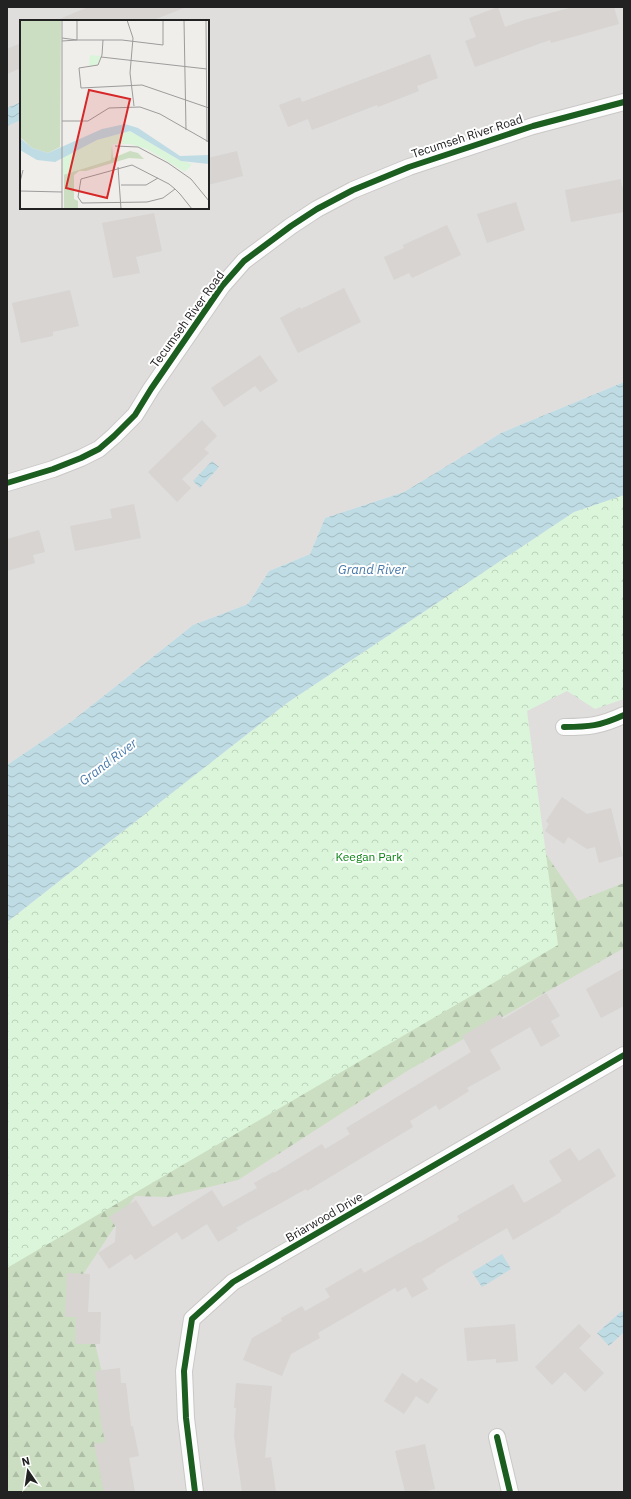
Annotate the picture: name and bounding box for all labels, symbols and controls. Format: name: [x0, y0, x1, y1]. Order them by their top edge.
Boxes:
inset map: [20, 20, 209, 209]
street label: Tecumseh River Road: [410, 111, 524, 161]
street label: Tecumseh River Road: [147, 268, 227, 370]
water label: Grand River: [338, 561, 407, 578]
water label: Grand River: [76, 734, 141, 789]
park label: Keegan Park: [335, 849, 403, 864]
street label: Briarwood Drive: [283, 1189, 365, 1245]
north arrow: [8, 1451, 48, 1491]
text: N: [20, 1454, 31, 1469]

